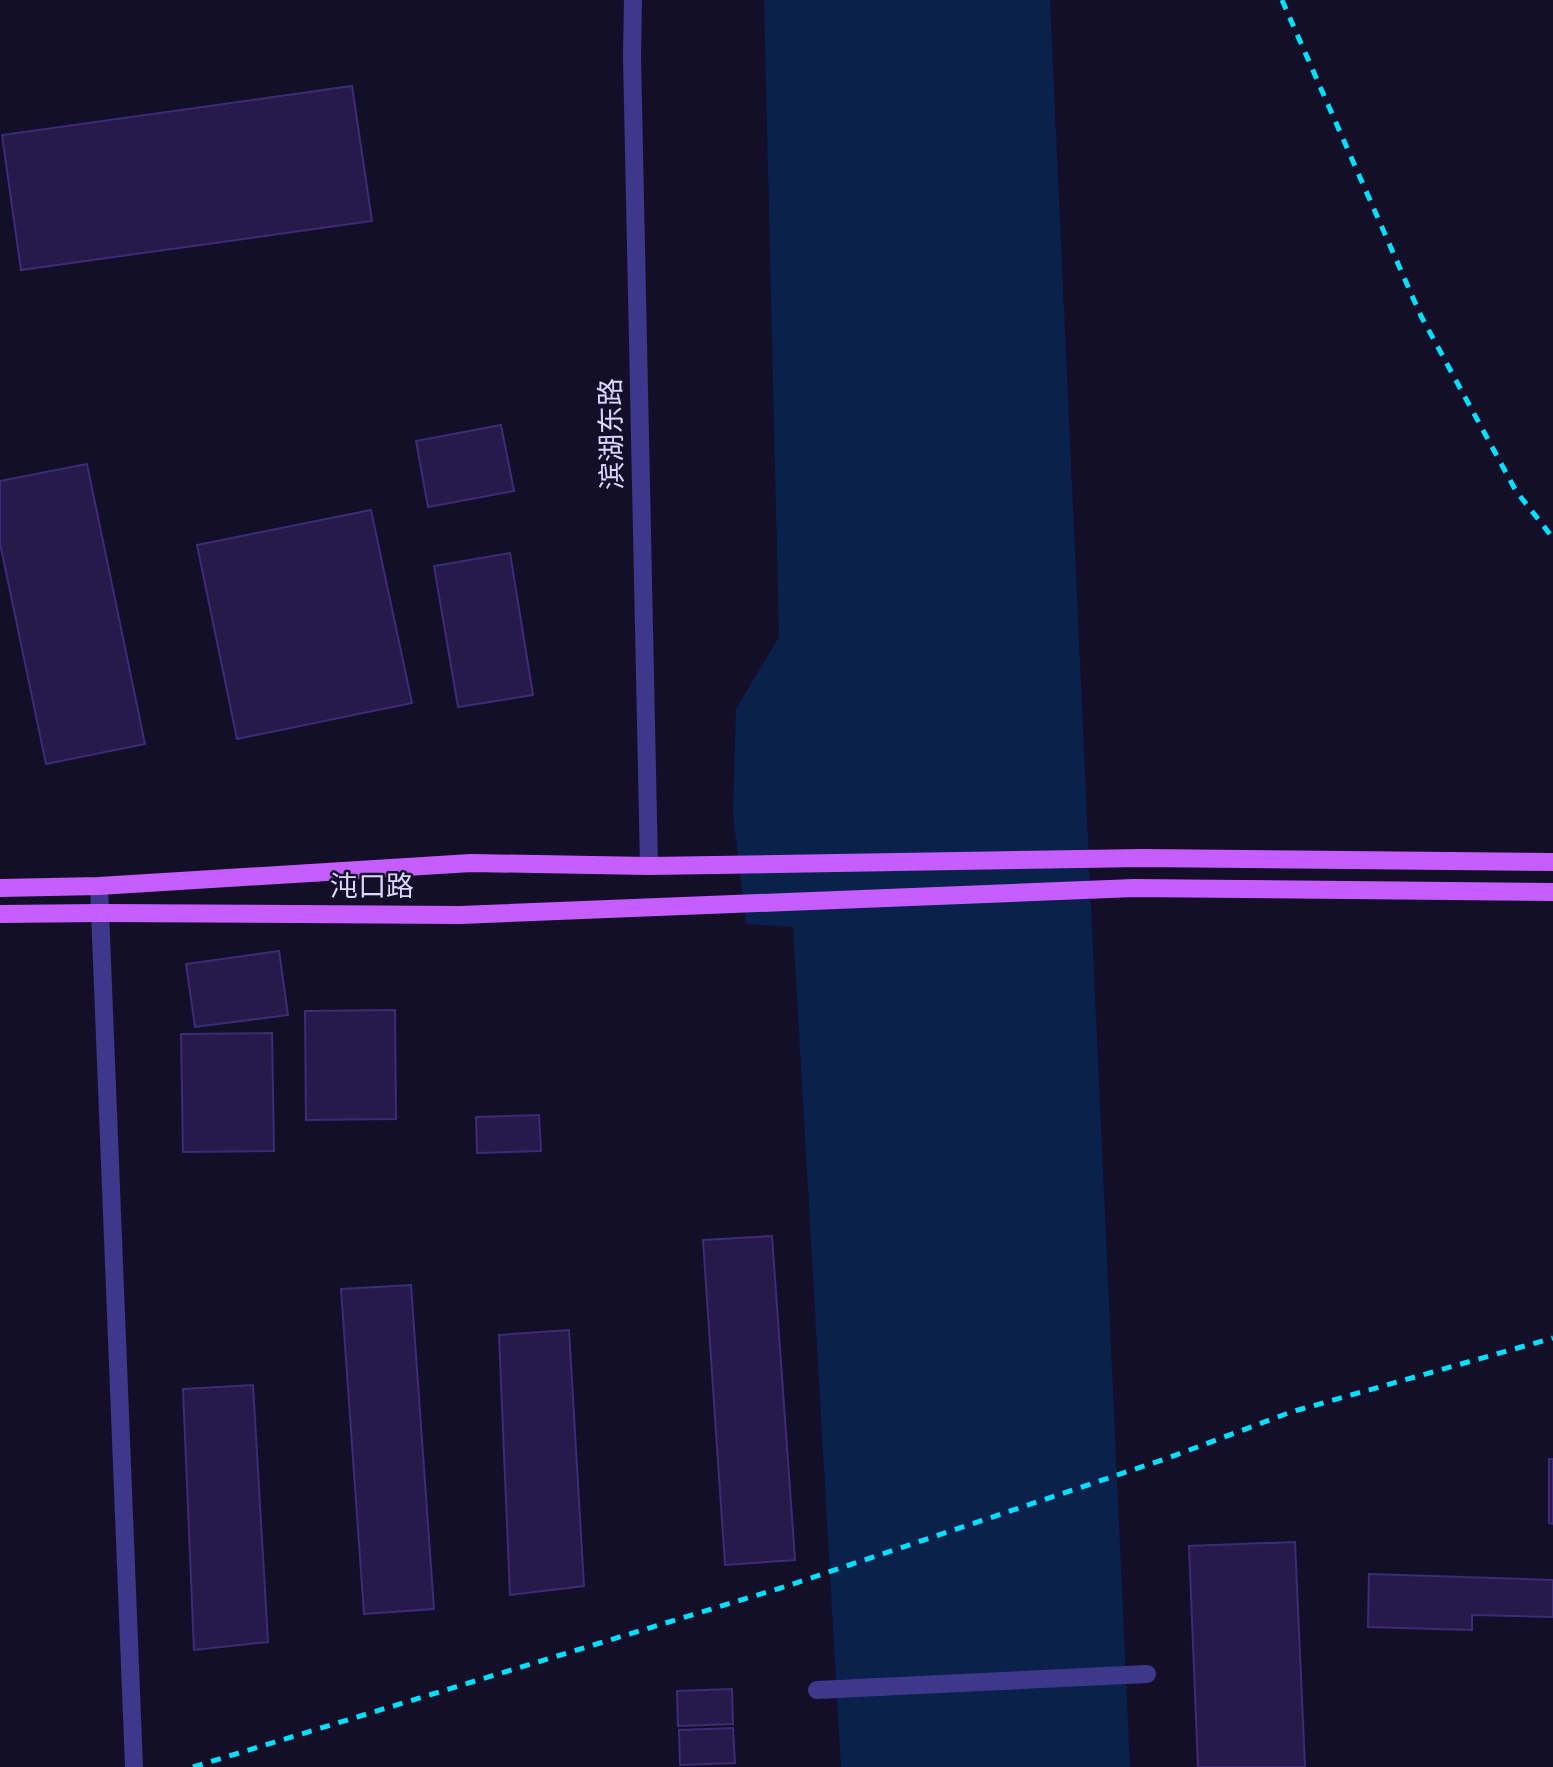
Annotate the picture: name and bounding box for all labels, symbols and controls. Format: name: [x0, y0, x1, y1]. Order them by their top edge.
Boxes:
street label: 滨湖东路: [596, 378, 628, 490]
street label: 沌口路: [330, 872, 414, 902]

